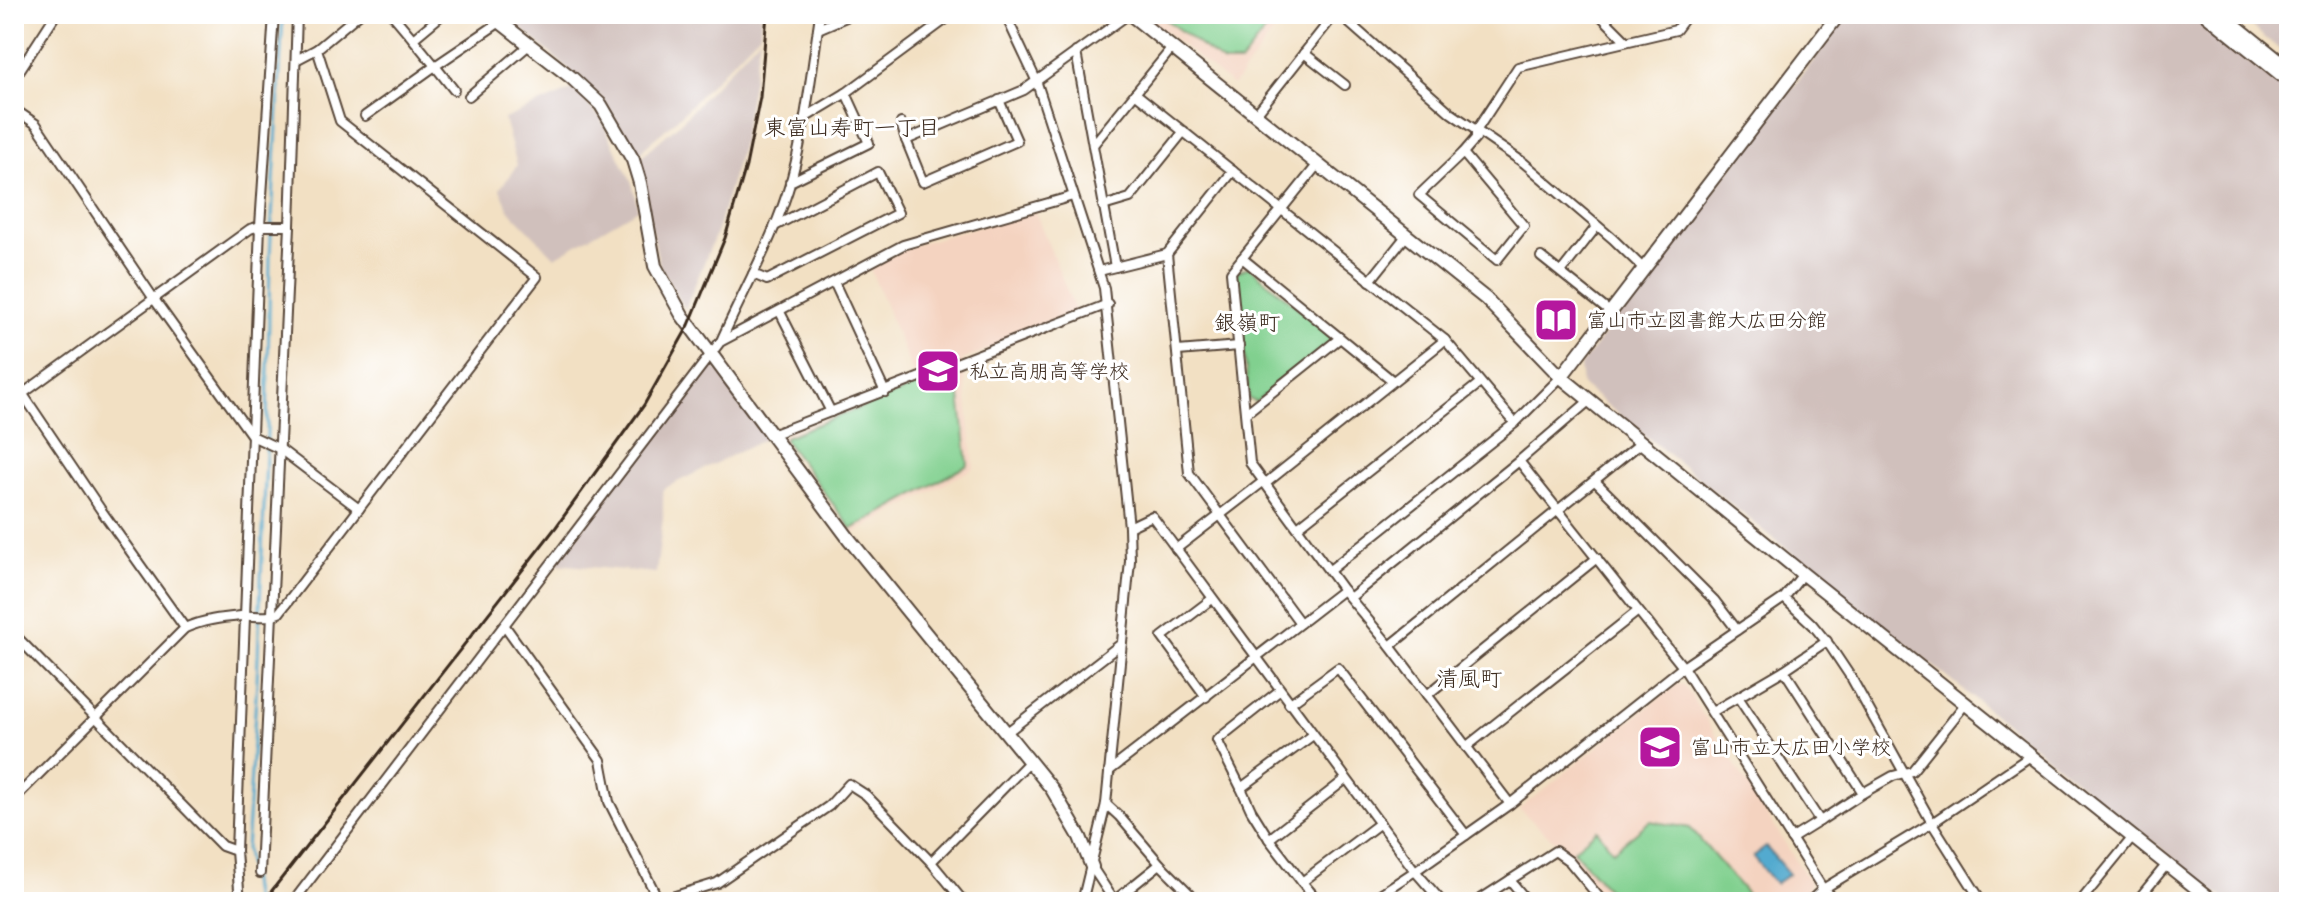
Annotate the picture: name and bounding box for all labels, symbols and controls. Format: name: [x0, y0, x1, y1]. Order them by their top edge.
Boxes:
district label: 東富山寿町一丁目: [764, 112, 940, 147]
library icon: 富山市立図書館大広田分館: [1532, 296, 1580, 344]
place label: 富山市立図書館大広田分館: [1587, 306, 1827, 338]
district label: 銀嶺町: [1214, 307, 1280, 342]
school or university icon: 私立高朋高等学校: [914, 347, 962, 395]
place label: 私立高朋高等学校: [969, 357, 1129, 389]
district label: 清風町: [1436, 663, 1502, 698]
school or university icon: 富山市立大広田小学校: [1636, 723, 1684, 771]
place label: 富山市立大広田小学校: [1691, 733, 1891, 765]

